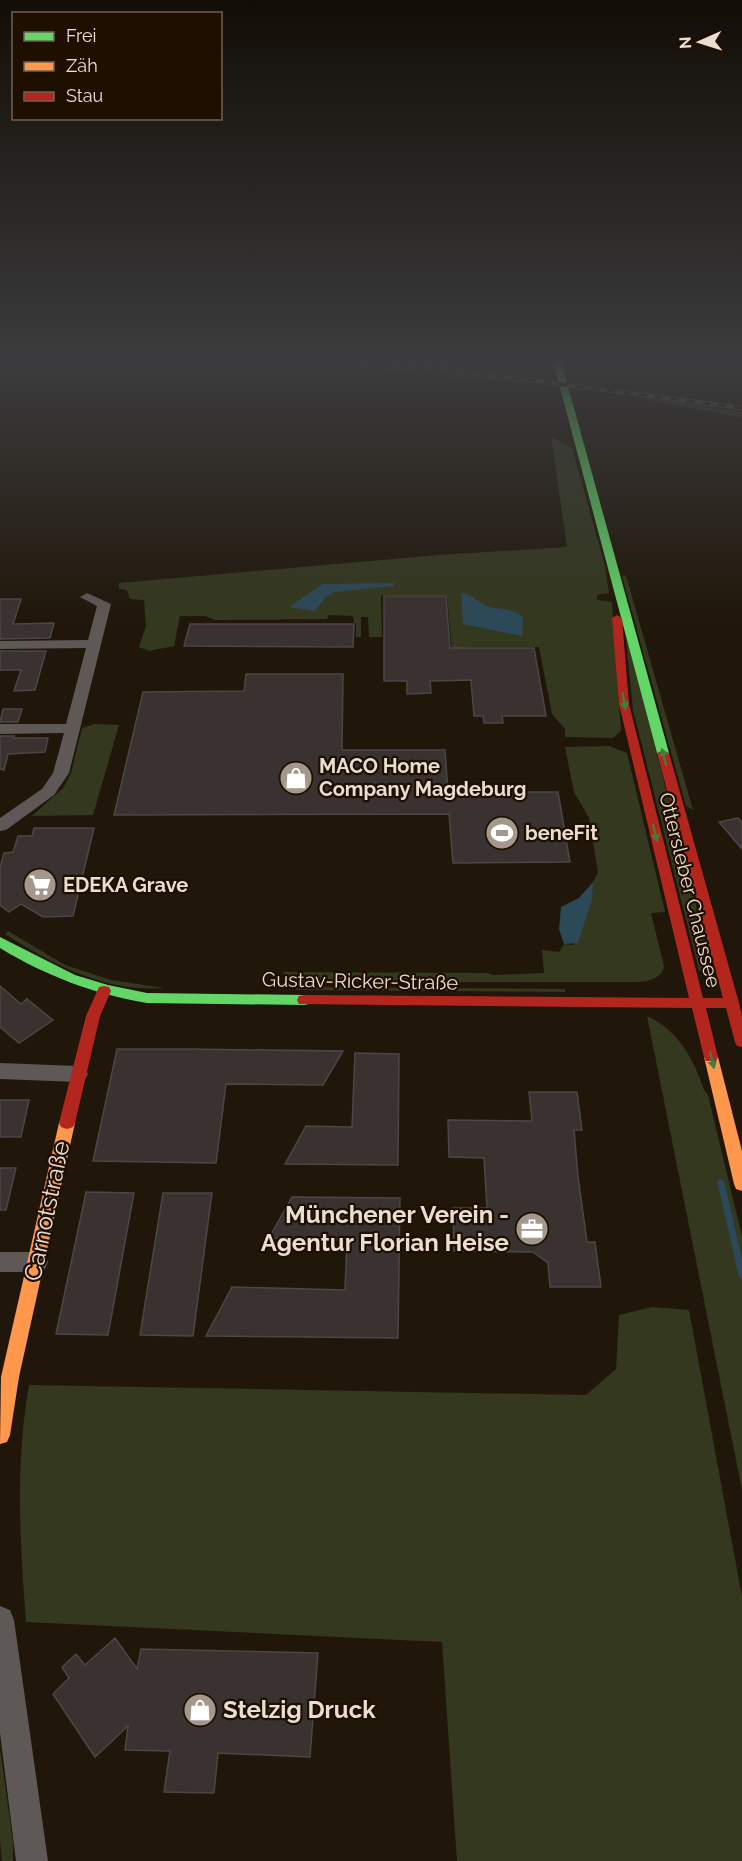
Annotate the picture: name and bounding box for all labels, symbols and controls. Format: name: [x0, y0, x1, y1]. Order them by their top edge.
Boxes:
legend: [12, 12, 222, 120]
north arrow: [670, 12, 730, 72]
text: Frei: [66, 25, 96, 46]
text: N: [676, 36, 695, 49]
text: Zäh: [66, 55, 98, 76]
text: Stau: [66, 85, 103, 106]
one-way arrow: [620, 691, 629, 710]
one-way arrow: [659, 748, 668, 766]
place label: MACO Home Company Magdeburg: [319, 754, 526, 801]
shop icon: MACO Home Company Magdeburg: [278, 760, 314, 796]
street label: Ottersleber Chaussee: [654, 790, 726, 990]
sports icon: beneFit: [484, 815, 520, 851]
place label: beneFit: [525, 821, 598, 845]
one-way arrow: [650, 823, 660, 842]
supermarket icon: EDEKA Grave: [22, 867, 58, 903]
place label: EDEKA Grave: [63, 873, 188, 897]
street label: Gustav-Ricker-Straße: [262, 967, 459, 995]
one-way arrow: [707, 1050, 717, 1069]
street label: Carnotstraße: [18, 1138, 76, 1284]
place label: Münchener Verein - Agentur Florian Heise: [261, 1200, 509, 1257]
office icon: Münchener Verein - Agentur Florian Heise: [514, 1211, 550, 1247]
shop icon: Stelzig Druck: [182, 1692, 218, 1728]
place label: Stelzig Druck: [223, 1695, 376, 1724]

